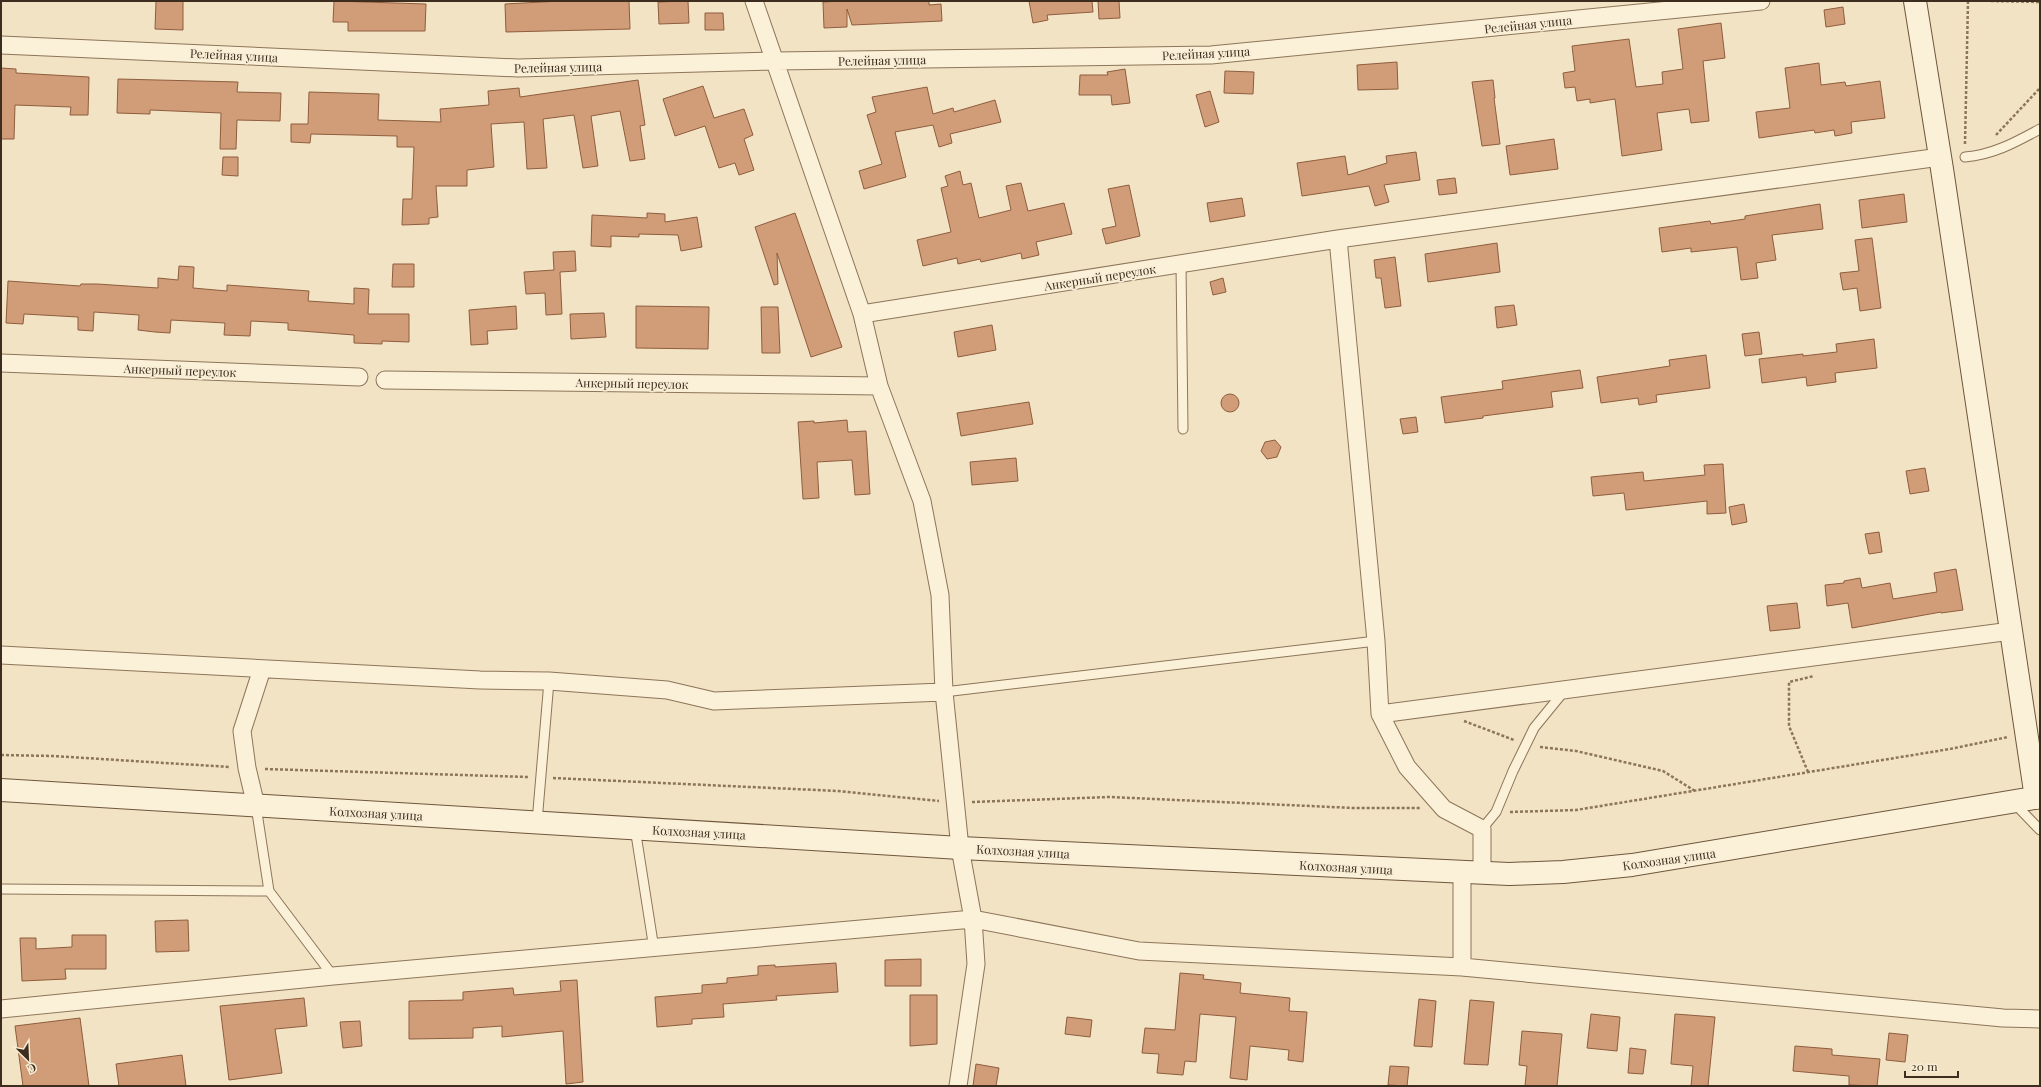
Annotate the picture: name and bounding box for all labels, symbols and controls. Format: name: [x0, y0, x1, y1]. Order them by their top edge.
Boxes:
street label: Релейная улица: [1483, 11, 1573, 37]
street label: Релейная улица: [1162, 43, 1250, 63]
street label: Релейная улица: [190, 45, 278, 65]
street label: Релейная улица: [838, 51, 926, 69]
street label: Релейная улица: [514, 58, 602, 76]
street label: Анкерный переулок: [1042, 260, 1157, 294]
street label: Анкерный переулок: [122, 360, 237, 380]
street label: Анкерный переулок: [574, 374, 689, 392]
street label: Колхозная улица: [329, 803, 423, 823]
street label: Колхозная улица: [652, 822, 746, 842]
street label: Колхозная улица: [976, 841, 1070, 861]
street label: Колхозная улица: [1621, 845, 1717, 873]
street label: Колхозная улица: [1299, 857, 1393, 877]
north arrow: [8, 1039, 48, 1079]
scale bar: [1905, 1053, 1958, 1079]
text: 20 m: [1911, 1058, 1938, 1074]
text: С: [25, 1060, 39, 1077]

